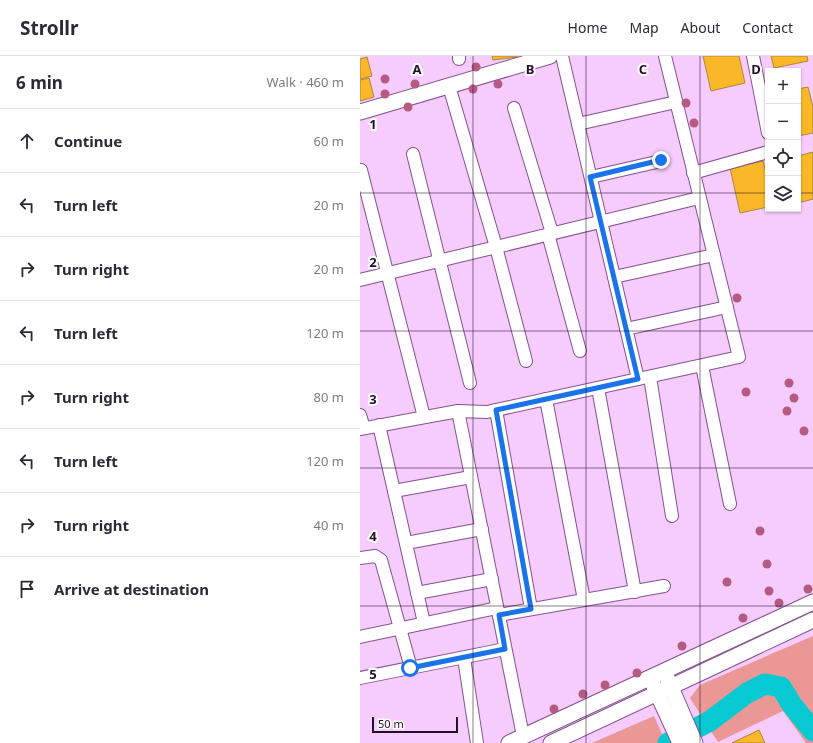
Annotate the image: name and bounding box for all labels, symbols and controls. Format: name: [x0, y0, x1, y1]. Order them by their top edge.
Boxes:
text: Strollr: [20, 15, 79, 41]
text: Home: [568, 18, 607, 37]
text: Map: [629, 18, 659, 37]
text: About: [681, 18, 720, 37]
text: Contact: [742, 18, 793, 37]
text: A: [413, 60, 422, 78]
text: B: [526, 60, 534, 78]
text: C: [639, 60, 647, 78]
text: D: [751, 60, 761, 78]
map controls: [765, 68, 801, 212]
button: +: [765, 68, 801, 104]
text: 6 min: [16, 71, 63, 94]
text: Walk · 460 m: [266, 73, 344, 91]
button: −: [765, 104, 801, 140]
text: 1: [369, 115, 377, 133]
icon: ahead: [16, 130, 38, 152]
text: Continue: [54, 131, 122, 151]
text: 60 m: [314, 132, 344, 150]
button: locate: [765, 140, 801, 176]
route end: [652, 151, 670, 169]
button: layers: [765, 176, 801, 212]
icon: left: [16, 194, 38, 216]
text: Turn left: [54, 195, 118, 215]
text: 20 m: [314, 196, 344, 214]
text: 2: [369, 253, 377, 271]
icon: right: [16, 258, 38, 280]
text: Turn right: [54, 259, 129, 279]
text: 20 m: [314, 260, 344, 278]
icon: left: [16, 322, 38, 344]
text: Turn left: [54, 323, 118, 343]
text: 120 m: [306, 324, 344, 342]
icon: right: [16, 386, 38, 408]
text: Turn right: [54, 387, 129, 407]
text: 80 m: [314, 388, 344, 406]
text: 3: [369, 390, 377, 408]
icon: left: [16, 450, 38, 472]
text: Turn left: [54, 451, 118, 471]
text: 120 m: [306, 452, 344, 470]
icon: right: [16, 514, 38, 536]
text: Turn right: [54, 515, 129, 535]
text: 40 m: [314, 516, 344, 534]
text: 4: [369, 527, 377, 545]
icon: arrive: [16, 578, 38, 600]
text: Arrive at destination: [54, 579, 209, 599]
route start: [401, 659, 419, 677]
text: 5: [369, 665, 377, 683]
scale bar: [372, 715, 458, 734]
text: 50 m: [378, 716, 404, 731]

